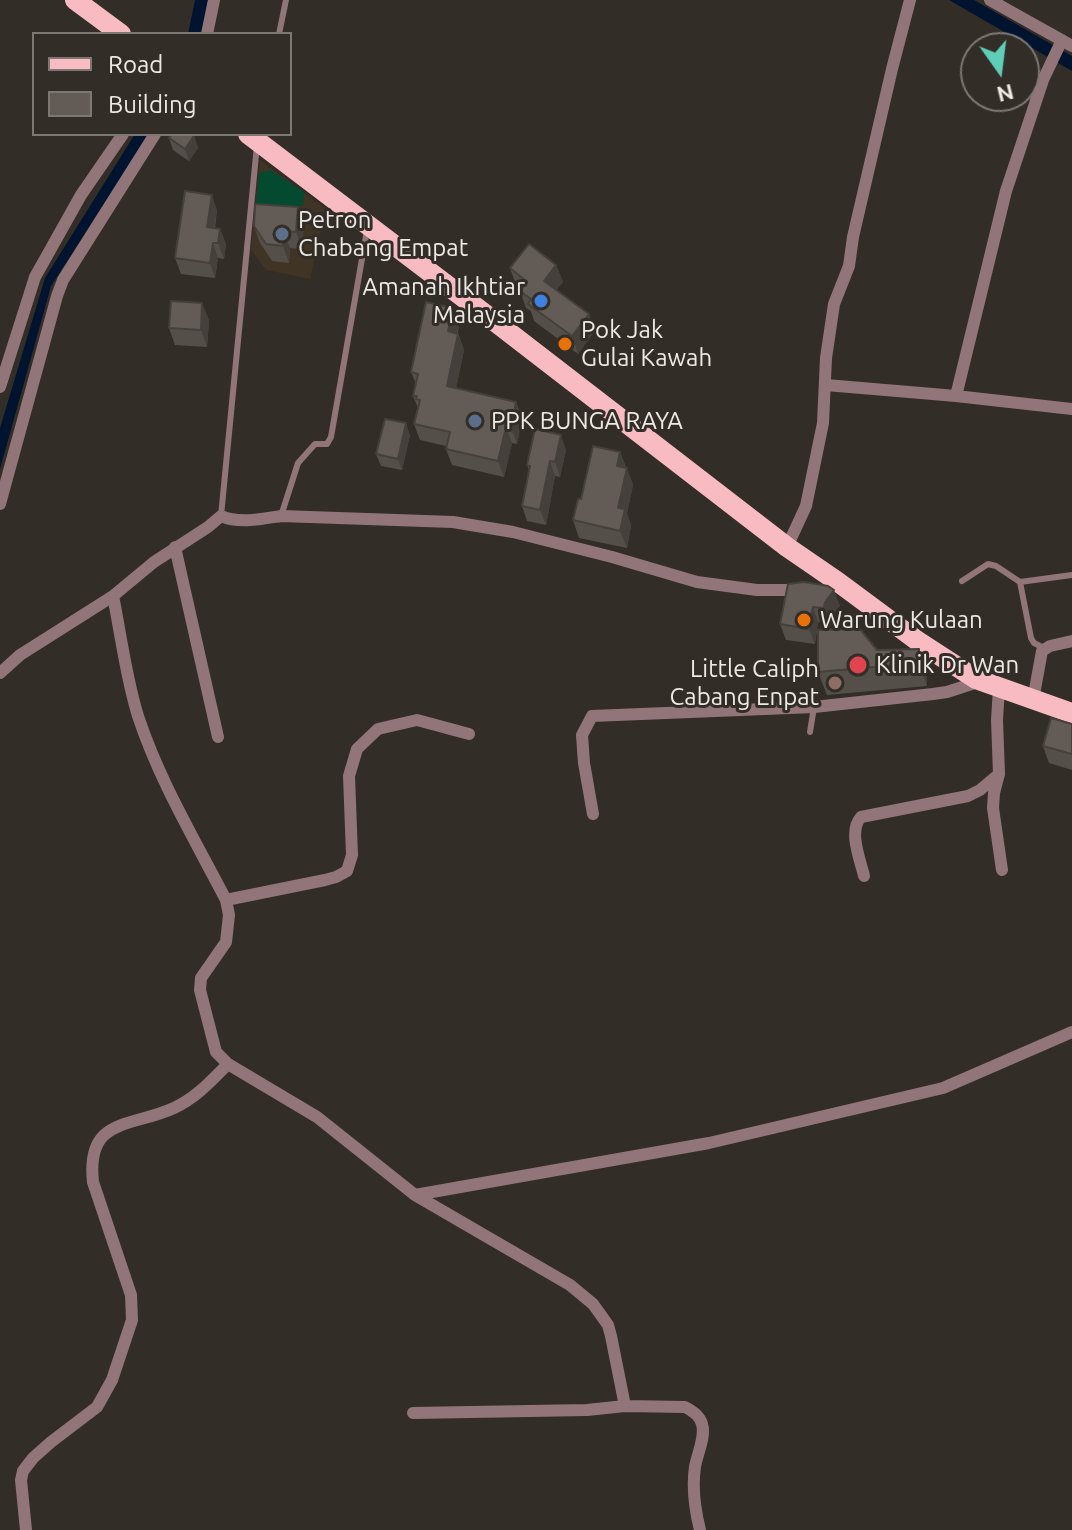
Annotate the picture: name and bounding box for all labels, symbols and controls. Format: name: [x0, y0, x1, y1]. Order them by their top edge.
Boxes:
legend: [32, 32, 292, 136]
north arrow: [960, 32, 1040, 112]
text: Road: [108, 51, 163, 78]
text: N: [994, 80, 1016, 108]
text: Building: [108, 91, 196, 118]
place label: Petron Chabang Empat: [298, 206, 468, 262]
marker: Petron Chabang Empat: [273, 225, 291, 243]
place label: Amanah Ikhtiar Malaysia: [362, 273, 525, 329]
marker: Amanah Ikhtiar Malaysia: [532, 292, 550, 310]
place label: Pok Jak Gulai Kawah: [581, 316, 712, 372]
marker: Pok Jak Gulai Kawah: [556, 335, 574, 353]
place label: PPK BUNGA RAYA: [491, 407, 683, 435]
marker: PPK BUNGA RAYA: [466, 412, 484, 430]
place label: Warung Kulaan: [820, 606, 983, 634]
marker: Warung Kulaan: [795, 611, 813, 629]
place label: Klinik Dr Wan: [876, 651, 1019, 679]
marker: Klinik Dr Wan: [847, 654, 869, 676]
place label: Little Caliph Cabang Enpat: [670, 655, 819, 711]
marker: Little Caliph Cabang Enpat: [826, 674, 844, 692]

